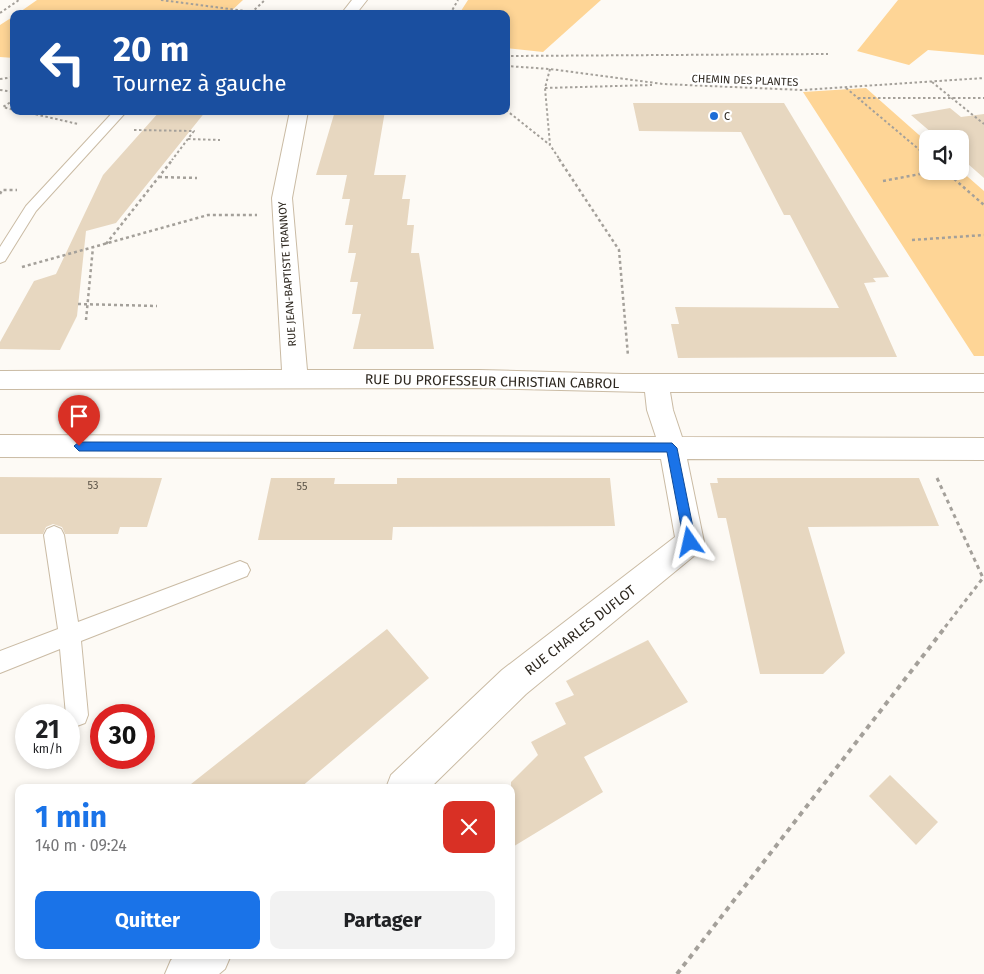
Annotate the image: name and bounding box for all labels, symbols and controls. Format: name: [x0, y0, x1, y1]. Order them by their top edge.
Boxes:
text: 20 m: [113, 28, 189, 70]
icon: left: [30, 30, 95, 95]
text: Tournez à gauche: [113, 70, 286, 97]
street label: CHEMIN DES PLANTES: [691, 72, 799, 89]
marker: C: [708, 110, 720, 122]
place label: C: [724, 110, 730, 123]
map controls: [919, 130, 969, 180]
button: sound: [919, 130, 969, 180]
street label: RUE JEAN-BAPTISTE TRANNOY: [276, 201, 299, 347]
street label: RUE DU PROFESSEUR CHRISTIAN CABROL: [365, 371, 619, 392]
pin: [58, 395, 100, 446]
icon: arrive: [65, 402, 93, 430]
house number: 53: [88, 479, 98, 492]
house number: 55: [297, 480, 308, 493]
position arrow: [663, 515, 715, 567]
street label: RUE CHARLES DUFLOT: [521, 581, 640, 679]
speed limit sign: 30: [90, 704, 155, 769]
text: 21: [36, 715, 59, 745]
text: km/h: [33, 742, 62, 756]
text: 1 min: [35, 799, 107, 835]
button: close: [443, 801, 495, 853]
text: 140 m · 09:24: [35, 836, 127, 855]
button: Quitter: [35, 891, 260, 949]
button: Partager: [270, 891, 495, 949]

